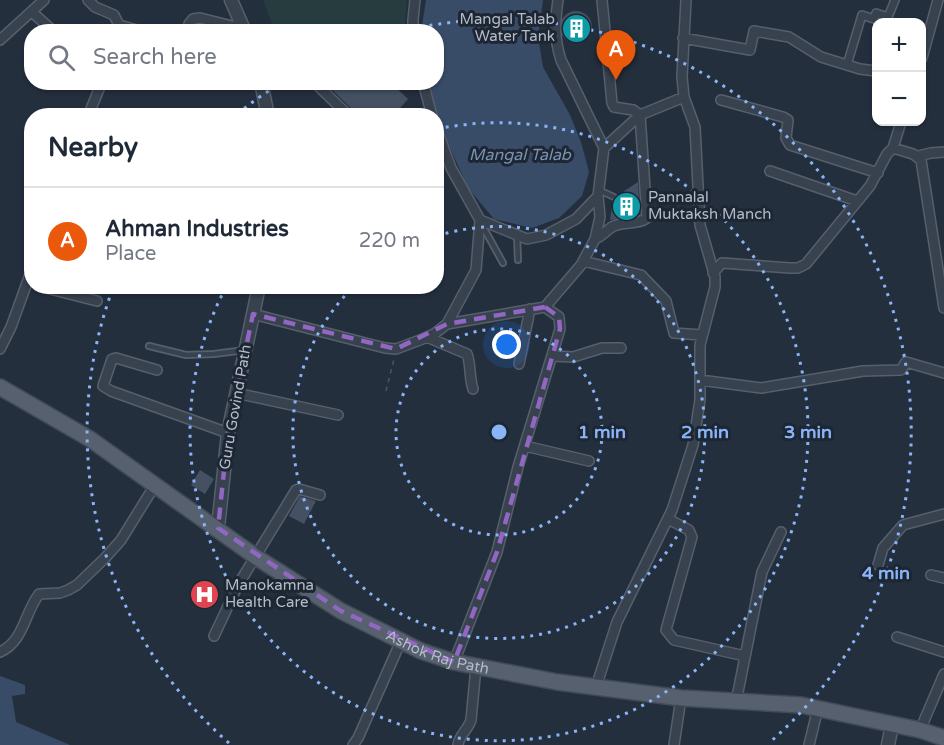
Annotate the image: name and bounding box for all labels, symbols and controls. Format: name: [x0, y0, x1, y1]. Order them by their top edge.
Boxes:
place label: Mangal Talab Water Tank: [459, 10, 555, 45]
building icon: Mangal Talab Water Tank: [560, 12, 592, 44]
map controls: [872, 18, 926, 126]
button: +: [872, 18, 926, 72]
search box: [24, 24, 444, 90]
pin: A: [596, 31, 636, 80]
icon: search: [45, 41, 78, 74]
text: Search here: [93, 44, 217, 70]
button: −: [872, 72, 926, 126]
text: Nearby: [48, 132, 138, 163]
water label: Mangal Talab: [469, 145, 572, 165]
place label: Pannalal Muktaksh Manch: [648, 188, 771, 223]
building icon: Pannalal Muktaksh Manch: [611, 190, 643, 222]
text: Ahman Industries: [105, 216, 289, 242]
text: A: [60, 229, 75, 253]
text: 220 m: [359, 229, 420, 253]
text: Place: [105, 242, 156, 266]
your location: [492, 330, 521, 359]
street label: Guru Govind Path: [215, 343, 255, 471]
text: 1 min: [578, 421, 626, 443]
text: 2 min: [681, 421, 729, 443]
text: 3 min: [784, 421, 832, 443]
centre of rings: [489, 422, 509, 442]
text: 4 min: [862, 562, 910, 584]
place label: Manokamna Health Care: [225, 576, 314, 611]
hospital icon: Manokamna Health Care: [188, 578, 220, 610]
street label: Ashok Raj Path: [383, 626, 491, 678]

